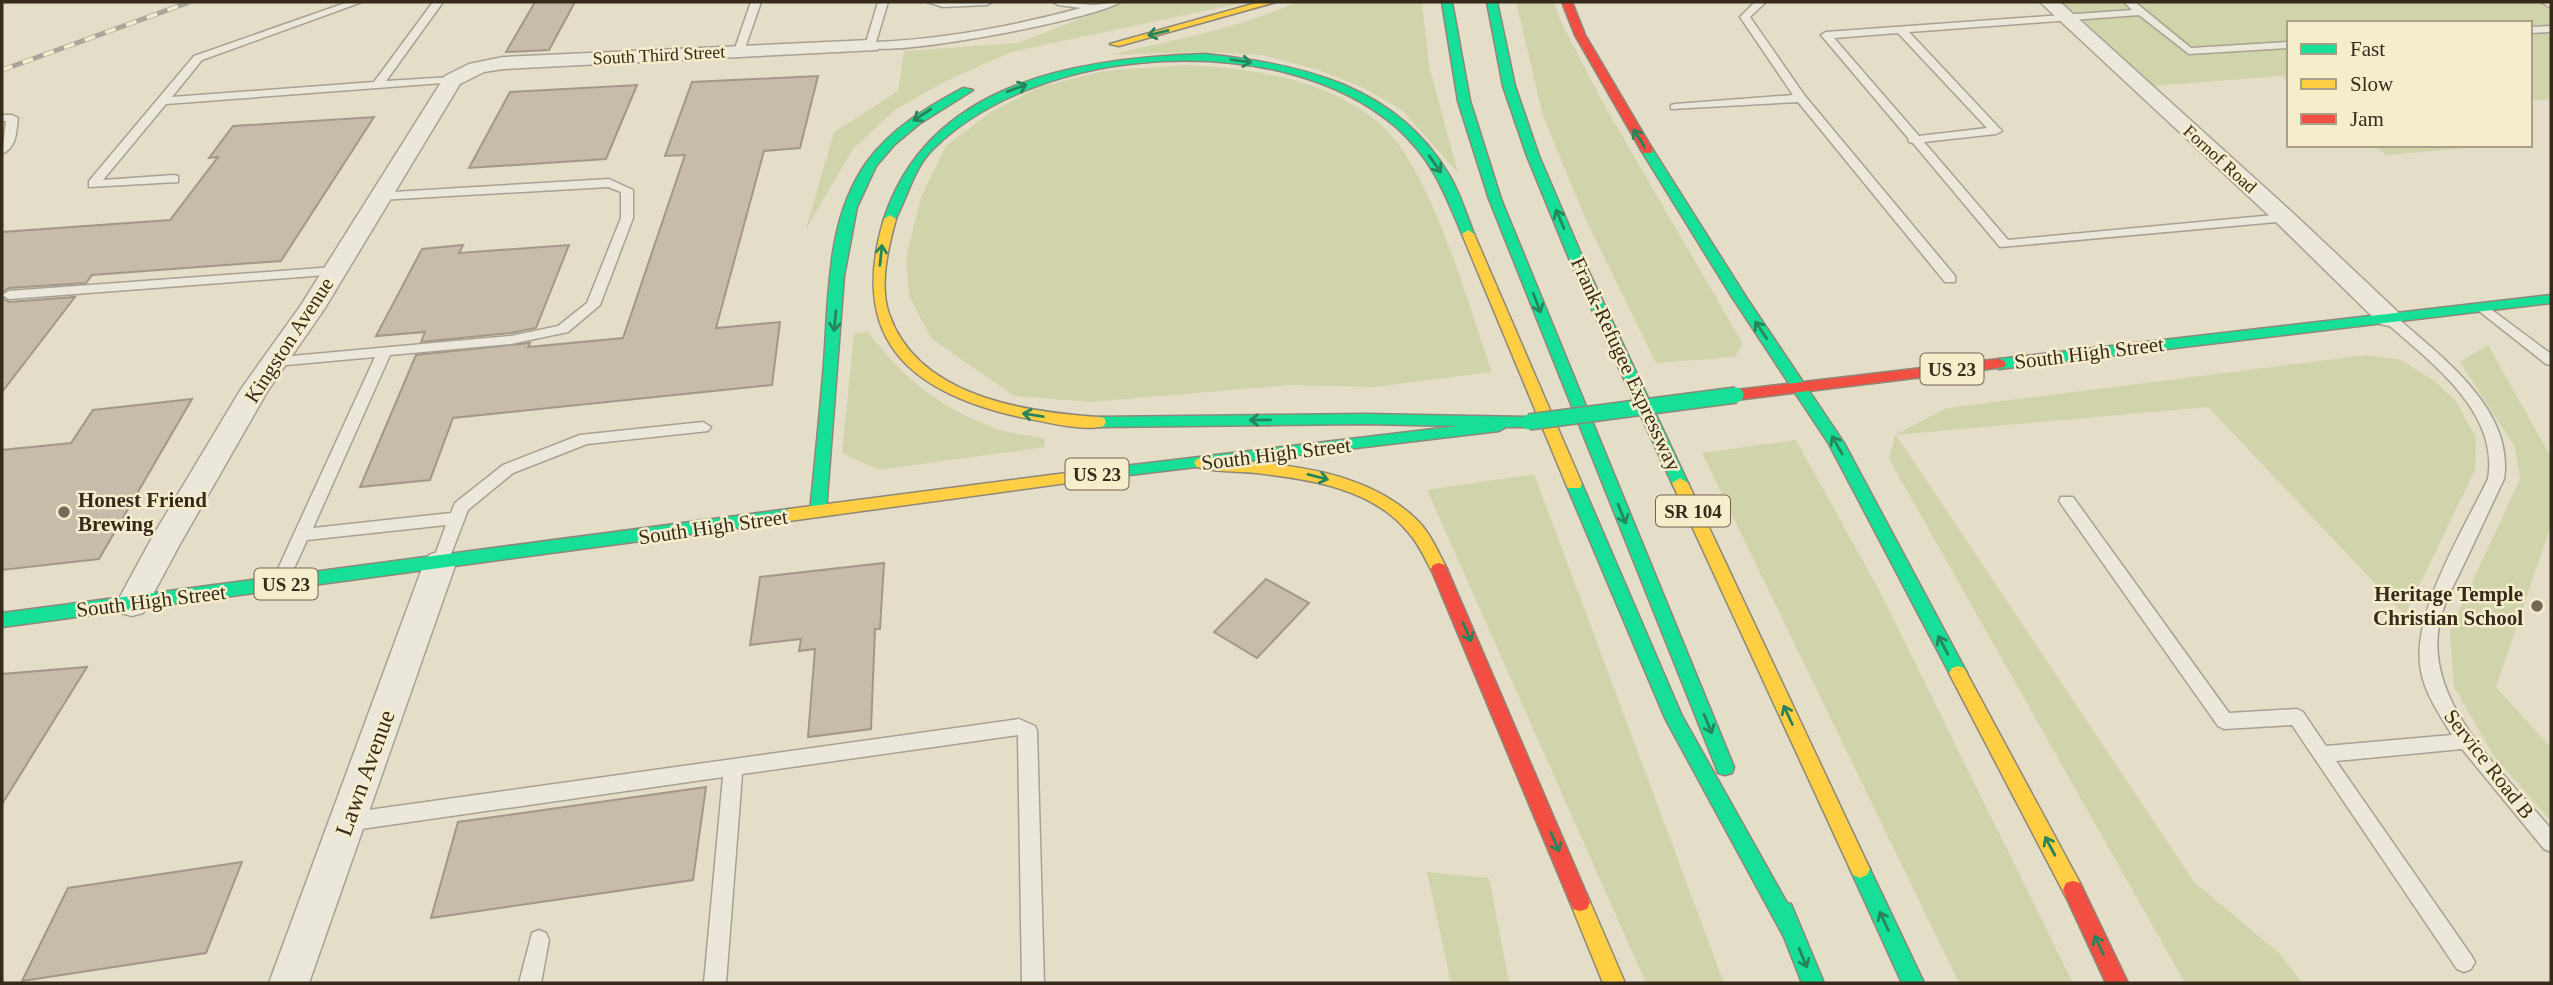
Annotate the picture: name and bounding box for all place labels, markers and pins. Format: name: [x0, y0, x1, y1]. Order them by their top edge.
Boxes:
place label: Honest Friend Brewing: [78, 488, 207, 536]
marker: Honest Friend Brewing: [56, 504, 72, 520]
place label: Heritage Temple Christian School: [2373, 582, 2523, 630]
marker: Heritage Temple Christian School: [2529, 598, 2545, 614]

